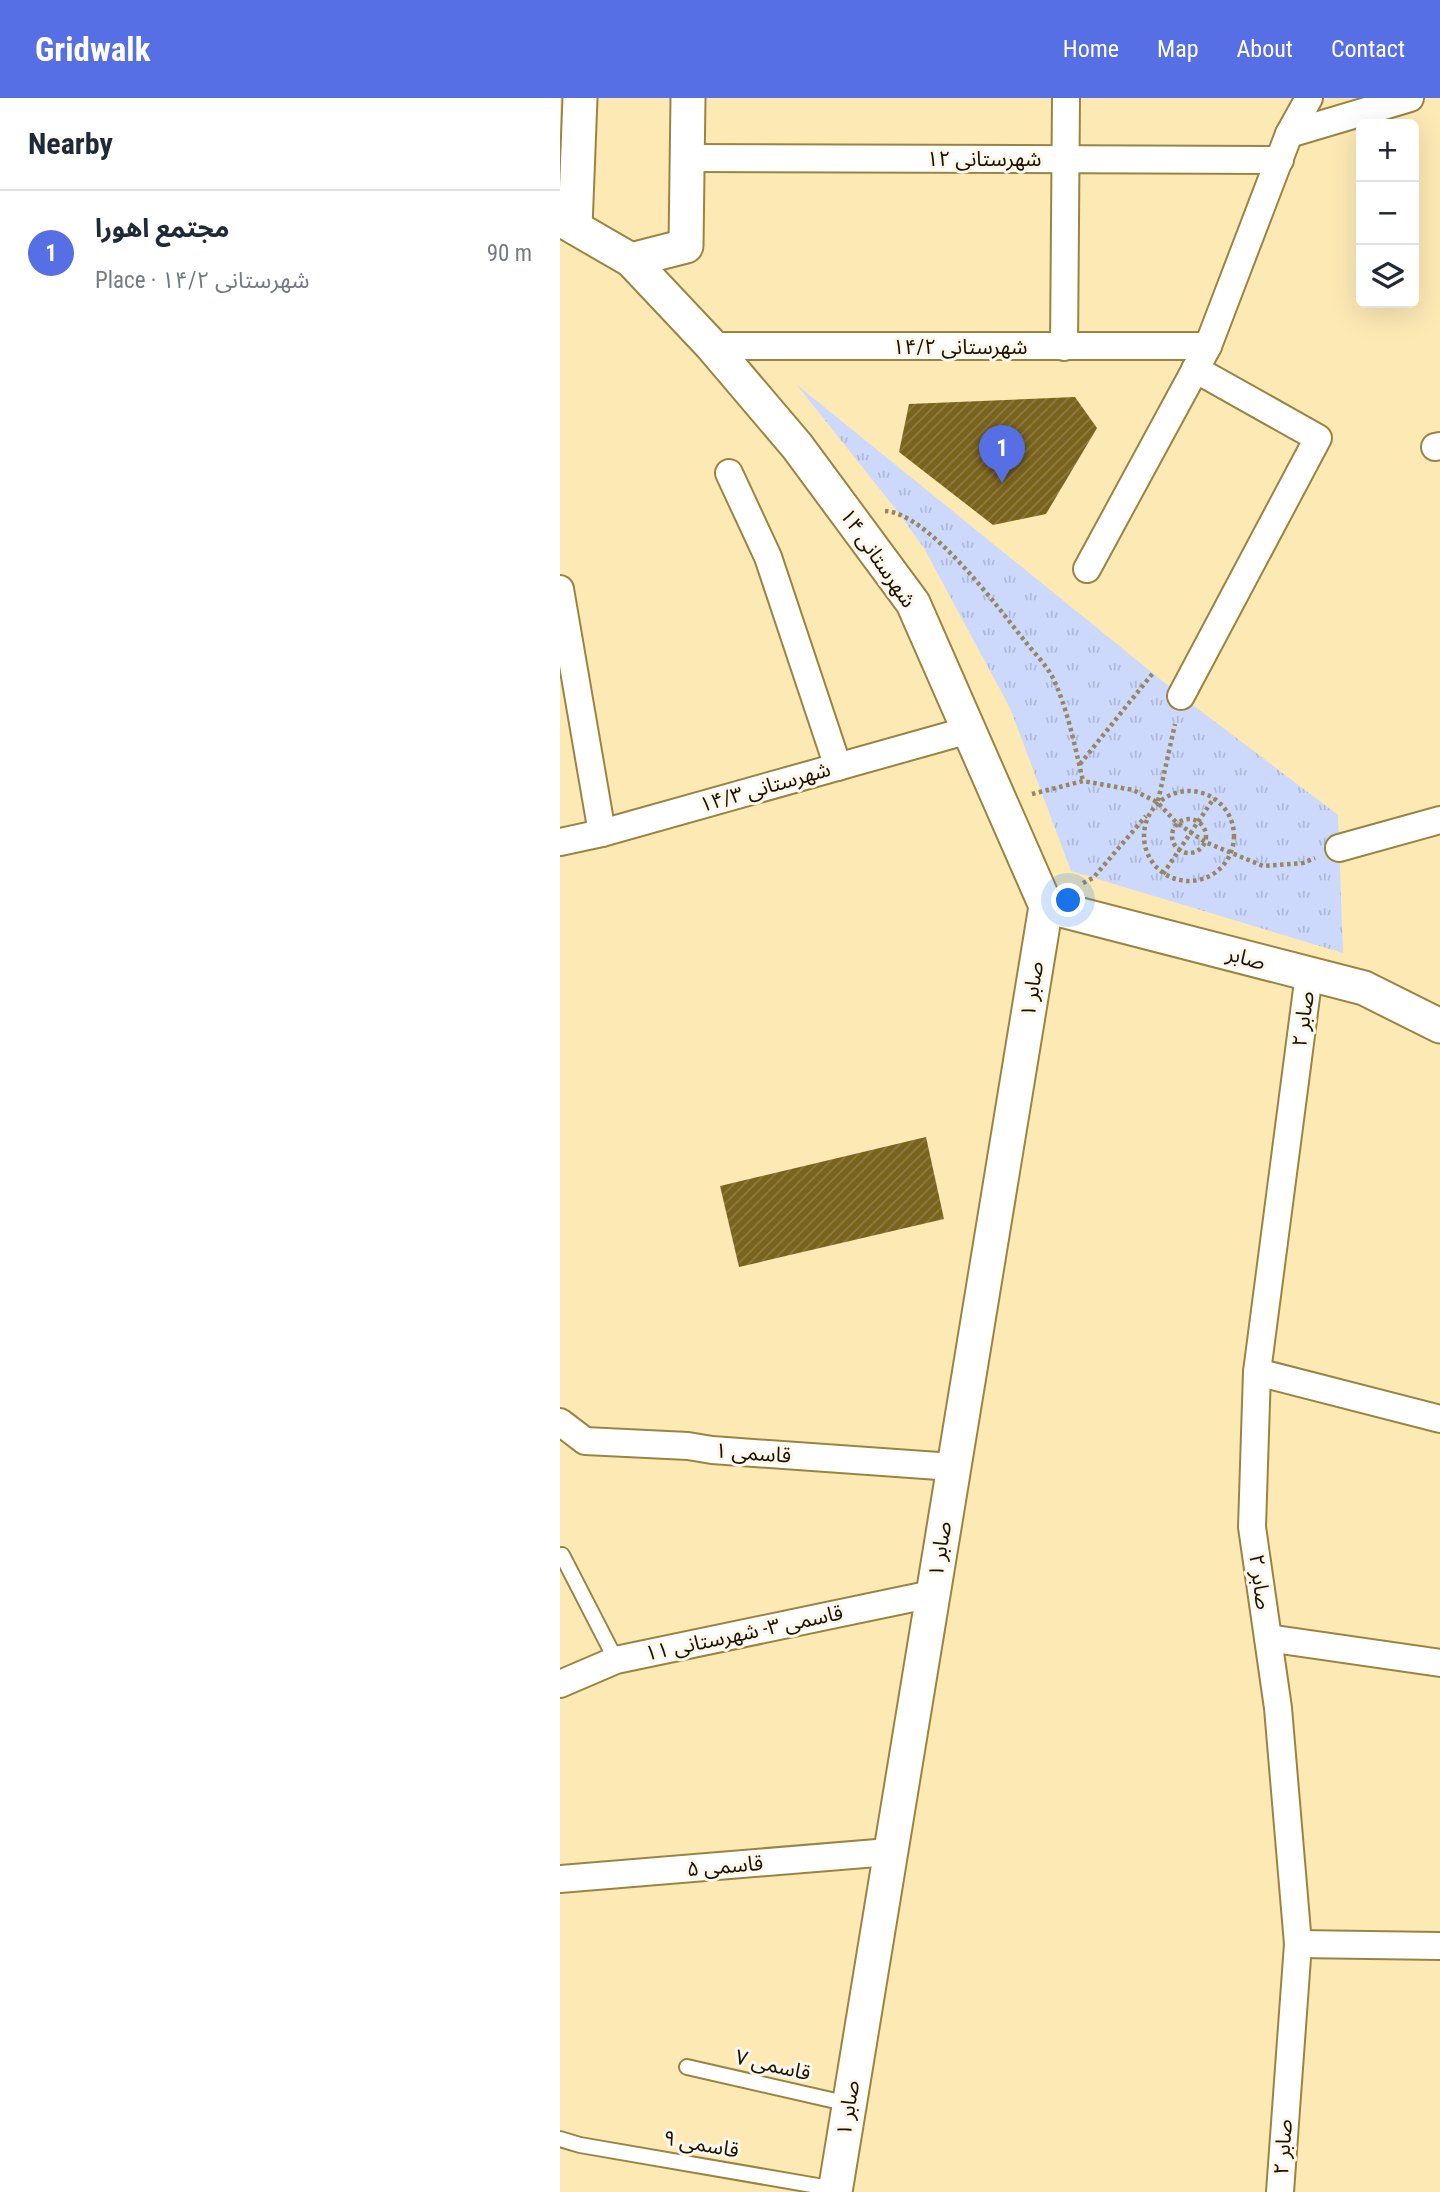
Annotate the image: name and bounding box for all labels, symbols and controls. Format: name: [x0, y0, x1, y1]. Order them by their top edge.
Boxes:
text: Gridwalk: [35, 30, 150, 69]
text: Home: [1063, 35, 1119, 63]
text: Map: [1157, 35, 1199, 63]
text: About: [1237, 35, 1293, 63]
text: Contact: [1331, 35, 1405, 63]
map controls: [1356, 119, 1419, 308]
button: +: [1356, 119, 1419, 182]
text: Nearby: [28, 126, 113, 161]
street label: شهرستانی ۱۲: [926, 147, 1042, 171]
button: −: [1356, 182, 1419, 245]
text: مجتمع اهورا: [95, 213, 229, 243]
text: 1: [45, 240, 57, 267]
text: 90 m: [487, 240, 532, 267]
button: layers: [1356, 245, 1419, 308]
text: Place · شهرستانی ۱۴/۲: [95, 267, 309, 294]
street label: شهرستانی ۱۴/۲: [893, 335, 1027, 359]
pin: 1: [979, 425, 1025, 483]
street label: شهرستانی ۱۴: [835, 504, 921, 612]
street label: شهرستانی ۱۴/۳: [697, 757, 833, 817]
your location: [1051, 883, 1085, 917]
street label: صابر: [1223, 941, 1268, 975]
street label: صابر ۱: [1016, 959, 1048, 1018]
street label: صابر ۲: [1287, 990, 1319, 1048]
street label: قاسمی ۱: [714, 1438, 792, 1468]
street label: صابر ۱: [924, 1519, 956, 1578]
street label: صابر ۲: [1244, 1553, 1276, 1611]
street label: قاسمی ۳- شهرستانی ۱۱: [643, 1600, 845, 1666]
street label: قاسمی ۵: [686, 1851, 764, 1881]
street label: قاسمی ۷: [733, 2045, 813, 2085]
street label: صابر ۱: [832, 2078, 864, 2137]
street label: صابر ۲: [1269, 2118, 1297, 2176]
street label: قاسمی ۹: [661, 2126, 741, 2162]

